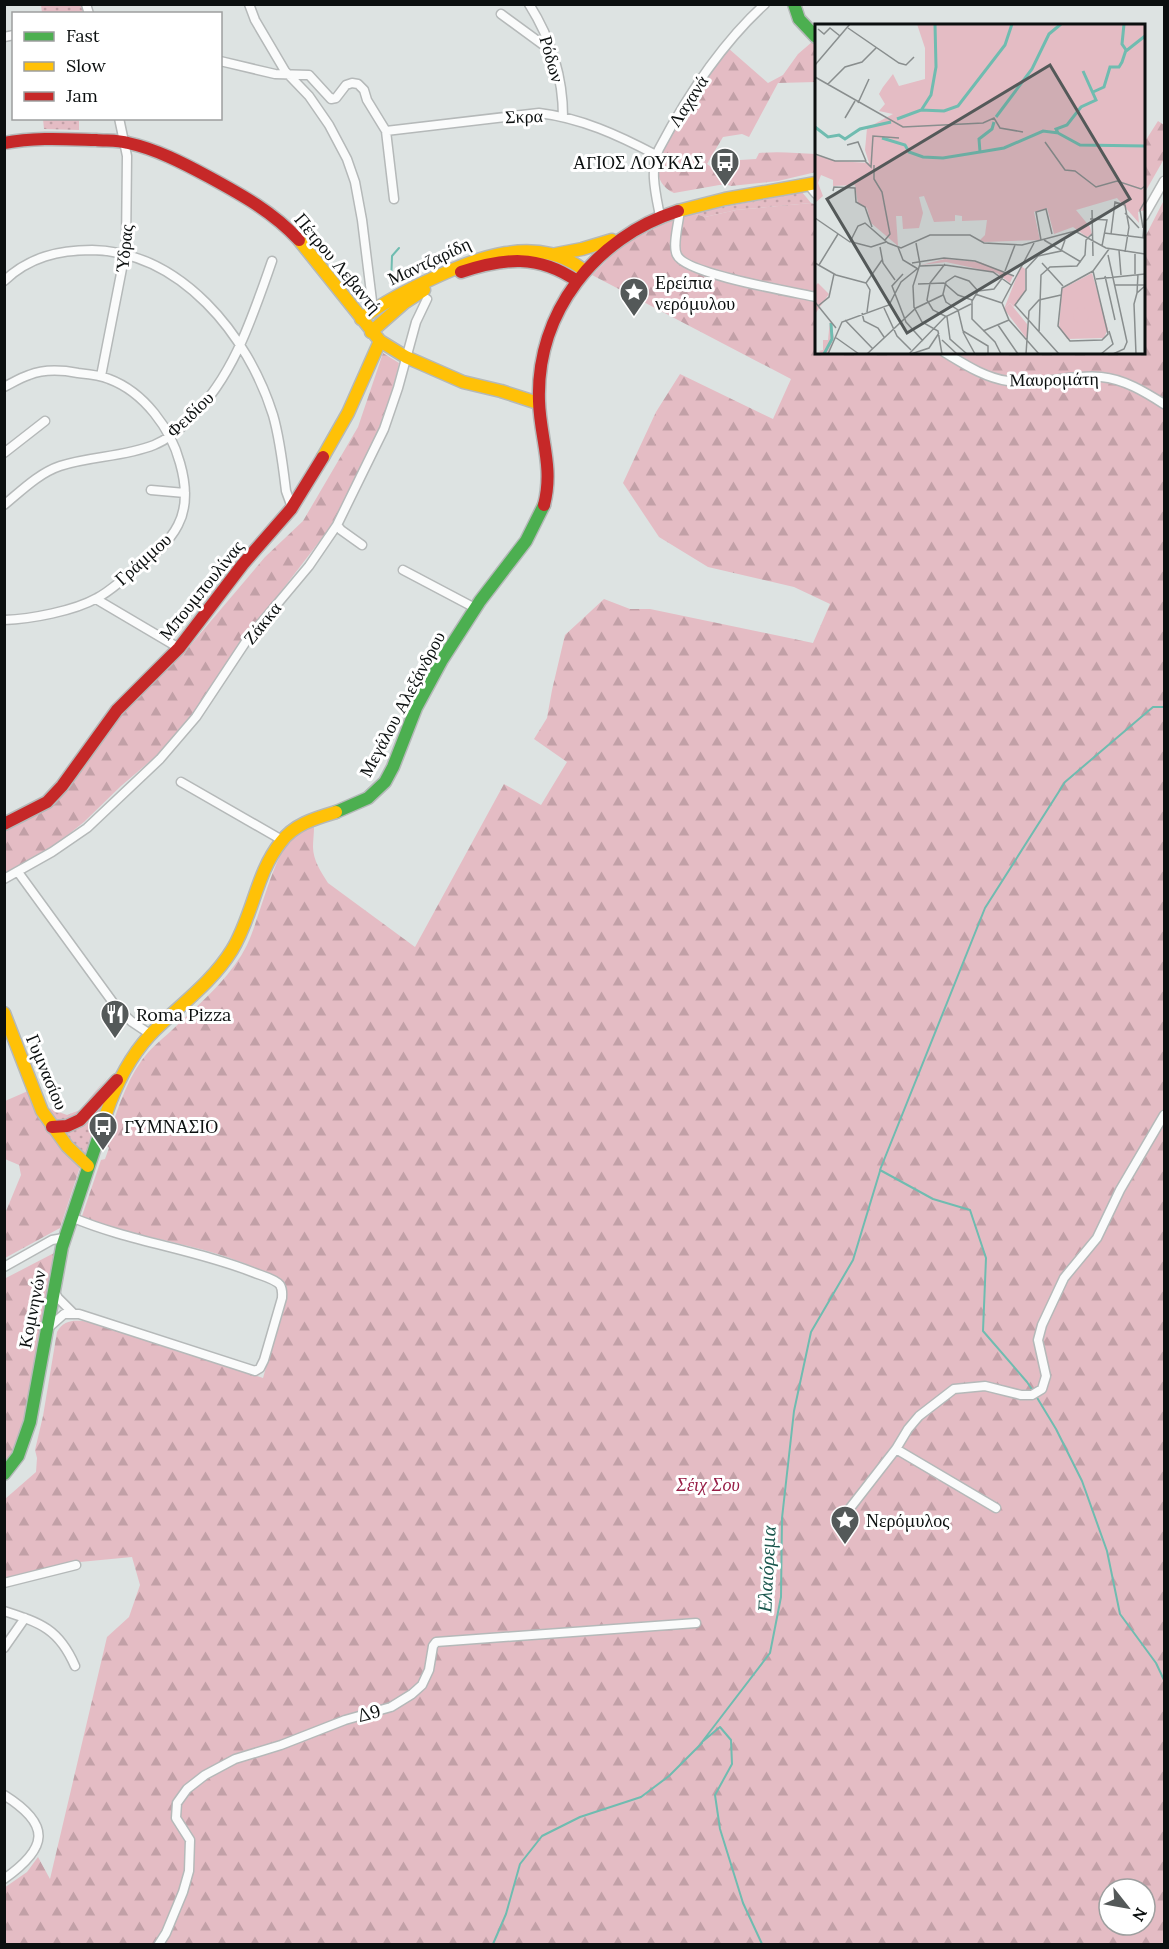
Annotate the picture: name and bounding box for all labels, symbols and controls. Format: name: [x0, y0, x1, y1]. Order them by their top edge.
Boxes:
legend: [12, 12, 222, 120]
text: Fast: [66, 24, 100, 47]
inset map: [815, 24, 1145, 354]
street label: Ρόδων: [534, 33, 570, 85]
text: Slow: [66, 54, 106, 77]
street label: Λαχανά: [663, 70, 713, 131]
text: Jam: [65, 84, 98, 107]
street label: Σκρα: [505, 104, 544, 128]
bus stop icon: ΑΓΙΟΣ ΛΟΥΚΑΣ: [709, 146, 741, 188]
place label: ΑΓΙΟΣ ΛΟΥΚΑΣ: [573, 151, 704, 174]
street label: Πέτρου Λεβαντή: [289, 208, 387, 318]
street label: Ύδρας: [110, 223, 138, 274]
street label: Μαντζαρίδη: [384, 232, 474, 290]
place label: Ερείπια νερόμυλου: [655, 271, 735, 315]
place icon: Ερείπια νερόμυλου: [618, 276, 650, 318]
street label: Μαυρομάτη: [1009, 367, 1099, 391]
street label: Φειδίου: [162, 386, 218, 442]
street label: Γράμμου: [110, 528, 176, 590]
street label: Μπουμπουλίνας: [154, 535, 248, 645]
street label: Ζάκκα: [238, 597, 286, 649]
street label: Μεγάλου Αλεξάνδρου: [354, 627, 450, 781]
restaurant icon: Roma Pizza: [99, 998, 131, 1040]
place label: Roma Pizza: [136, 1003, 231, 1026]
street label: Γυμνασίου: [21, 1031, 73, 1113]
bus stop icon: ΓΥΜΝΑΣΙΟ: [87, 1110, 119, 1152]
place label: ΓΥΜΝΑΣΙΟ: [124, 1115, 218, 1138]
street label: Κομνηνών: [13, 1268, 51, 1350]
park label: Σέιχ Σου: [675, 1473, 740, 1496]
place icon: Νερόμυλος: [829, 1504, 861, 1546]
place label: Νερόμυλος: [866, 1509, 949, 1532]
water label: Ελαιόρεμα: [751, 1525, 781, 1614]
street label: Δ9: [355, 1699, 383, 1727]
north arrow: [1097, 1877, 1157, 1937]
text: N: [1128, 1904, 1152, 1925]

